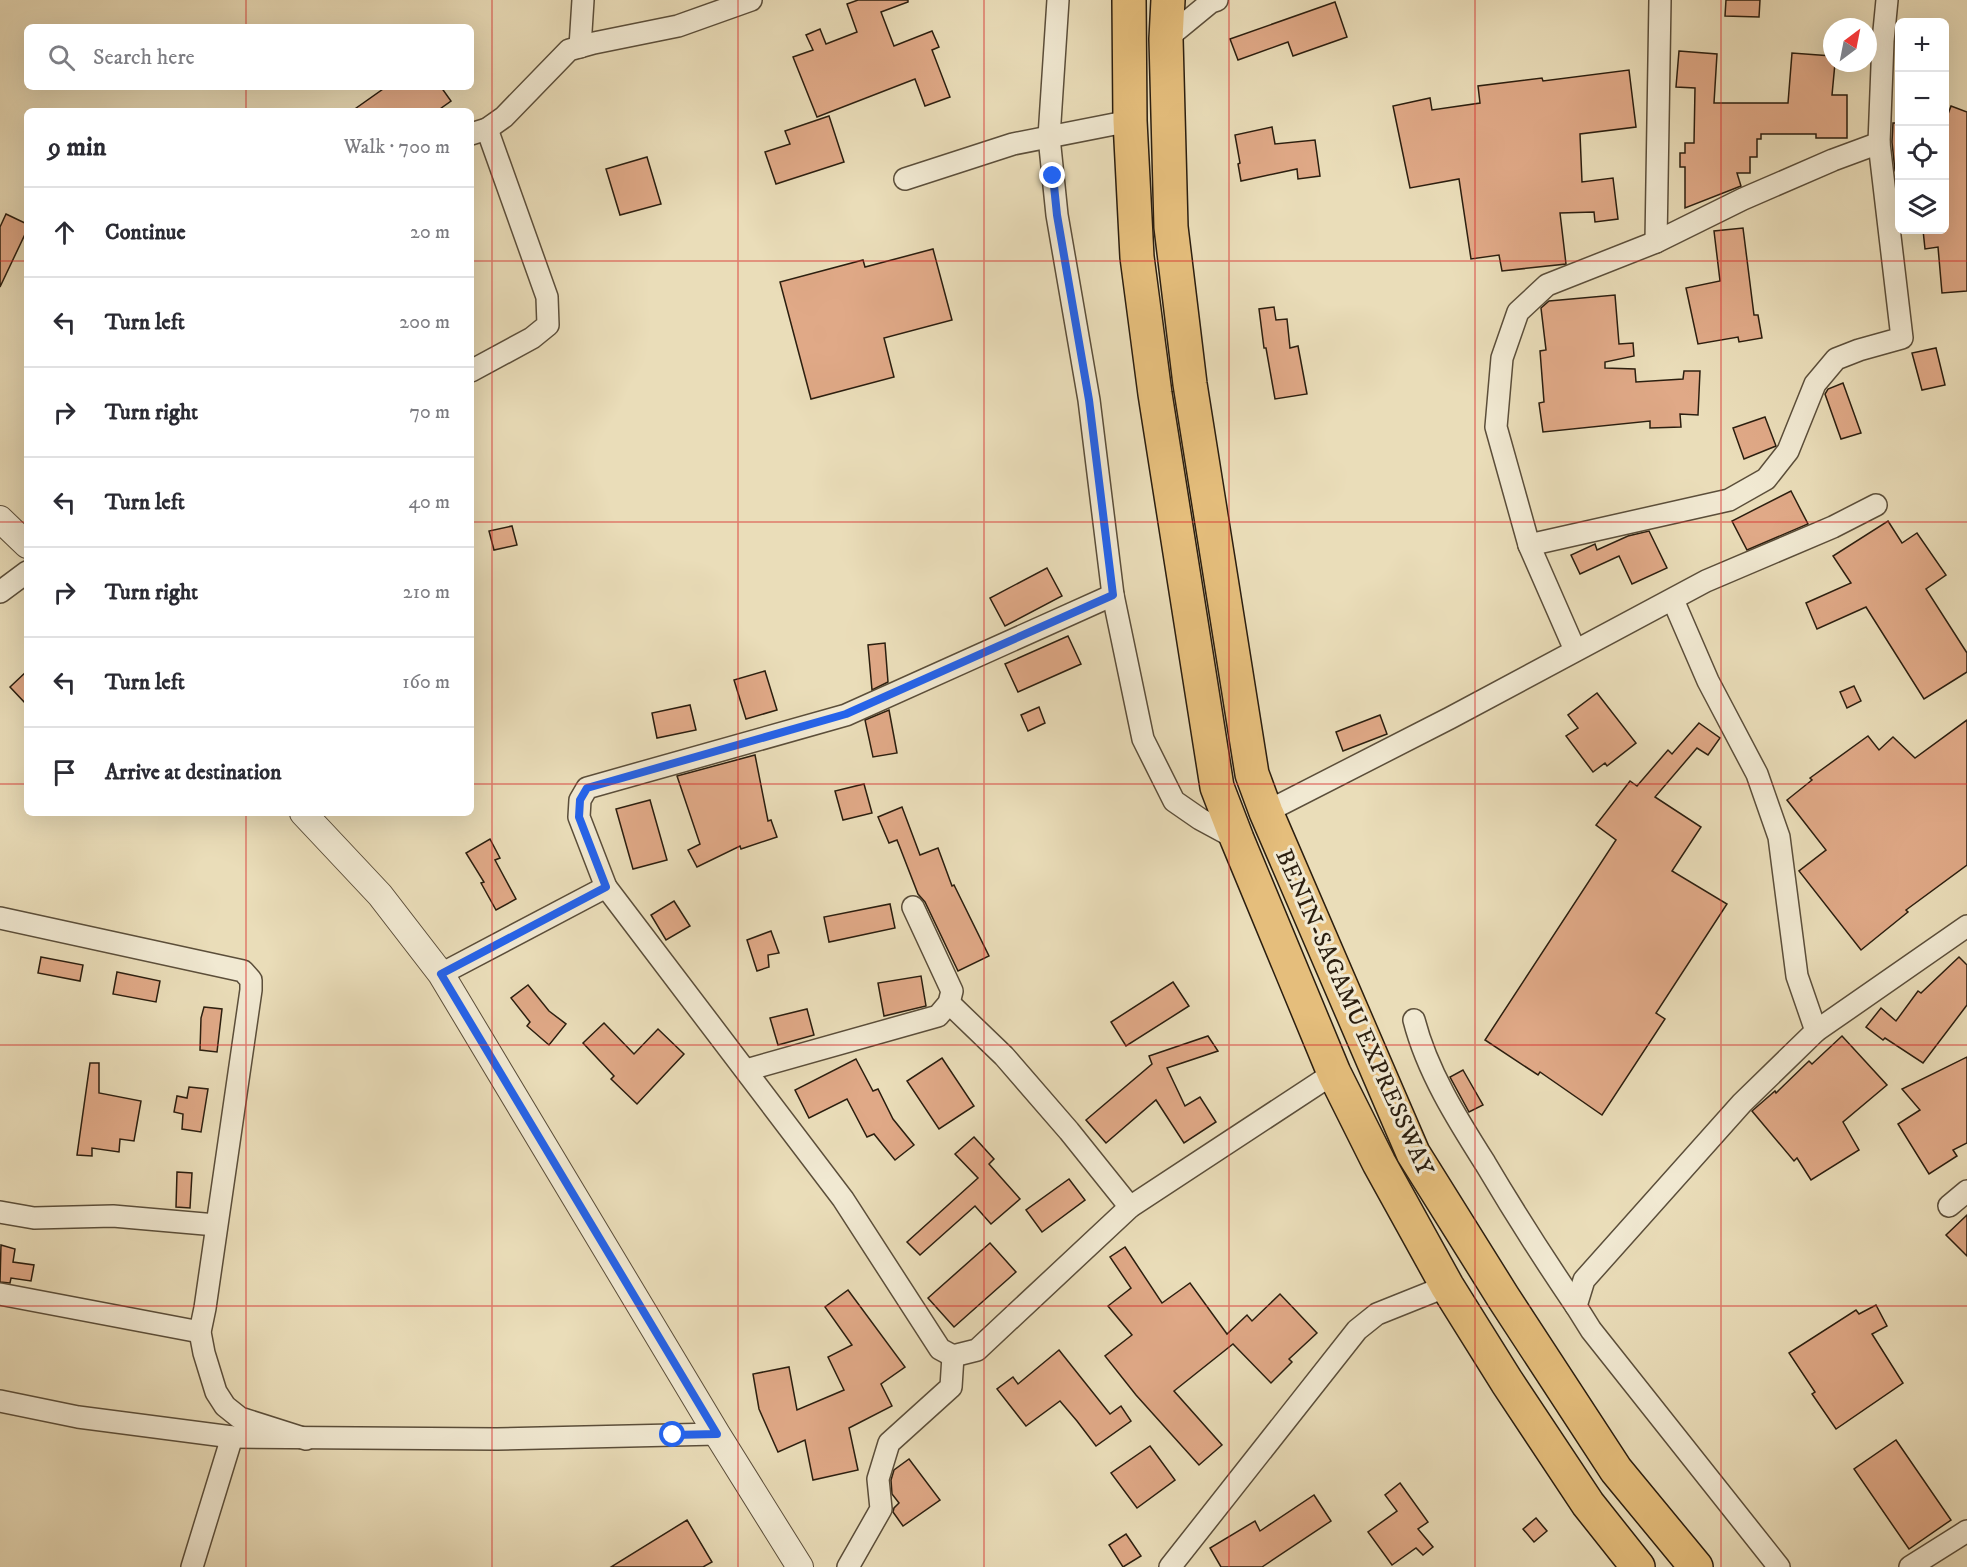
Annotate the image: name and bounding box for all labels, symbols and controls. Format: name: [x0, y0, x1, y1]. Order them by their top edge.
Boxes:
north arrow: [1823, 18, 1877, 72]
map controls: [1895, 18, 1949, 234]
button: +: [1895, 18, 1949, 72]
search box: [24, 24, 474, 90]
icon: search: [45, 41, 78, 74]
text: Search here: [93, 44, 195, 71]
button: −: [1895, 72, 1949, 126]
button: locate: [1895, 126, 1949, 180]
text: 9 min: [48, 131, 106, 164]
text: Walk · 700 m: [344, 135, 450, 160]
route end: [1039, 162, 1065, 188]
button: layers: [1895, 180, 1949, 234]
icon: ahead: [48, 216, 81, 249]
text: Continue: [105, 219, 186, 246]
text: 20 m: [410, 220, 450, 245]
icon: left: [48, 306, 81, 339]
text: Turn left: [105, 309, 185, 336]
text: 200 m: [399, 310, 450, 335]
icon: right: [48, 396, 81, 429]
text: Turn right: [105, 399, 198, 426]
text: 70 m: [409, 400, 450, 425]
icon: left: [48, 486, 81, 519]
text: Turn left: [105, 489, 185, 516]
text: 40 m: [408, 490, 450, 515]
icon: right: [48, 576, 81, 609]
text: Turn right: [105, 579, 198, 606]
text: 210 m: [403, 580, 450, 605]
icon: left: [48, 666, 81, 699]
text: Turn left: [105, 669, 185, 696]
text: 160 m: [402, 670, 450, 695]
icon: arrive: [48, 756, 81, 789]
text: Arrive at destination: [105, 759, 282, 786]
street label: BENIN-SAGAMU EXPRESSWAY: [1268, 845, 1440, 1181]
route start: [659, 1421, 685, 1447]

